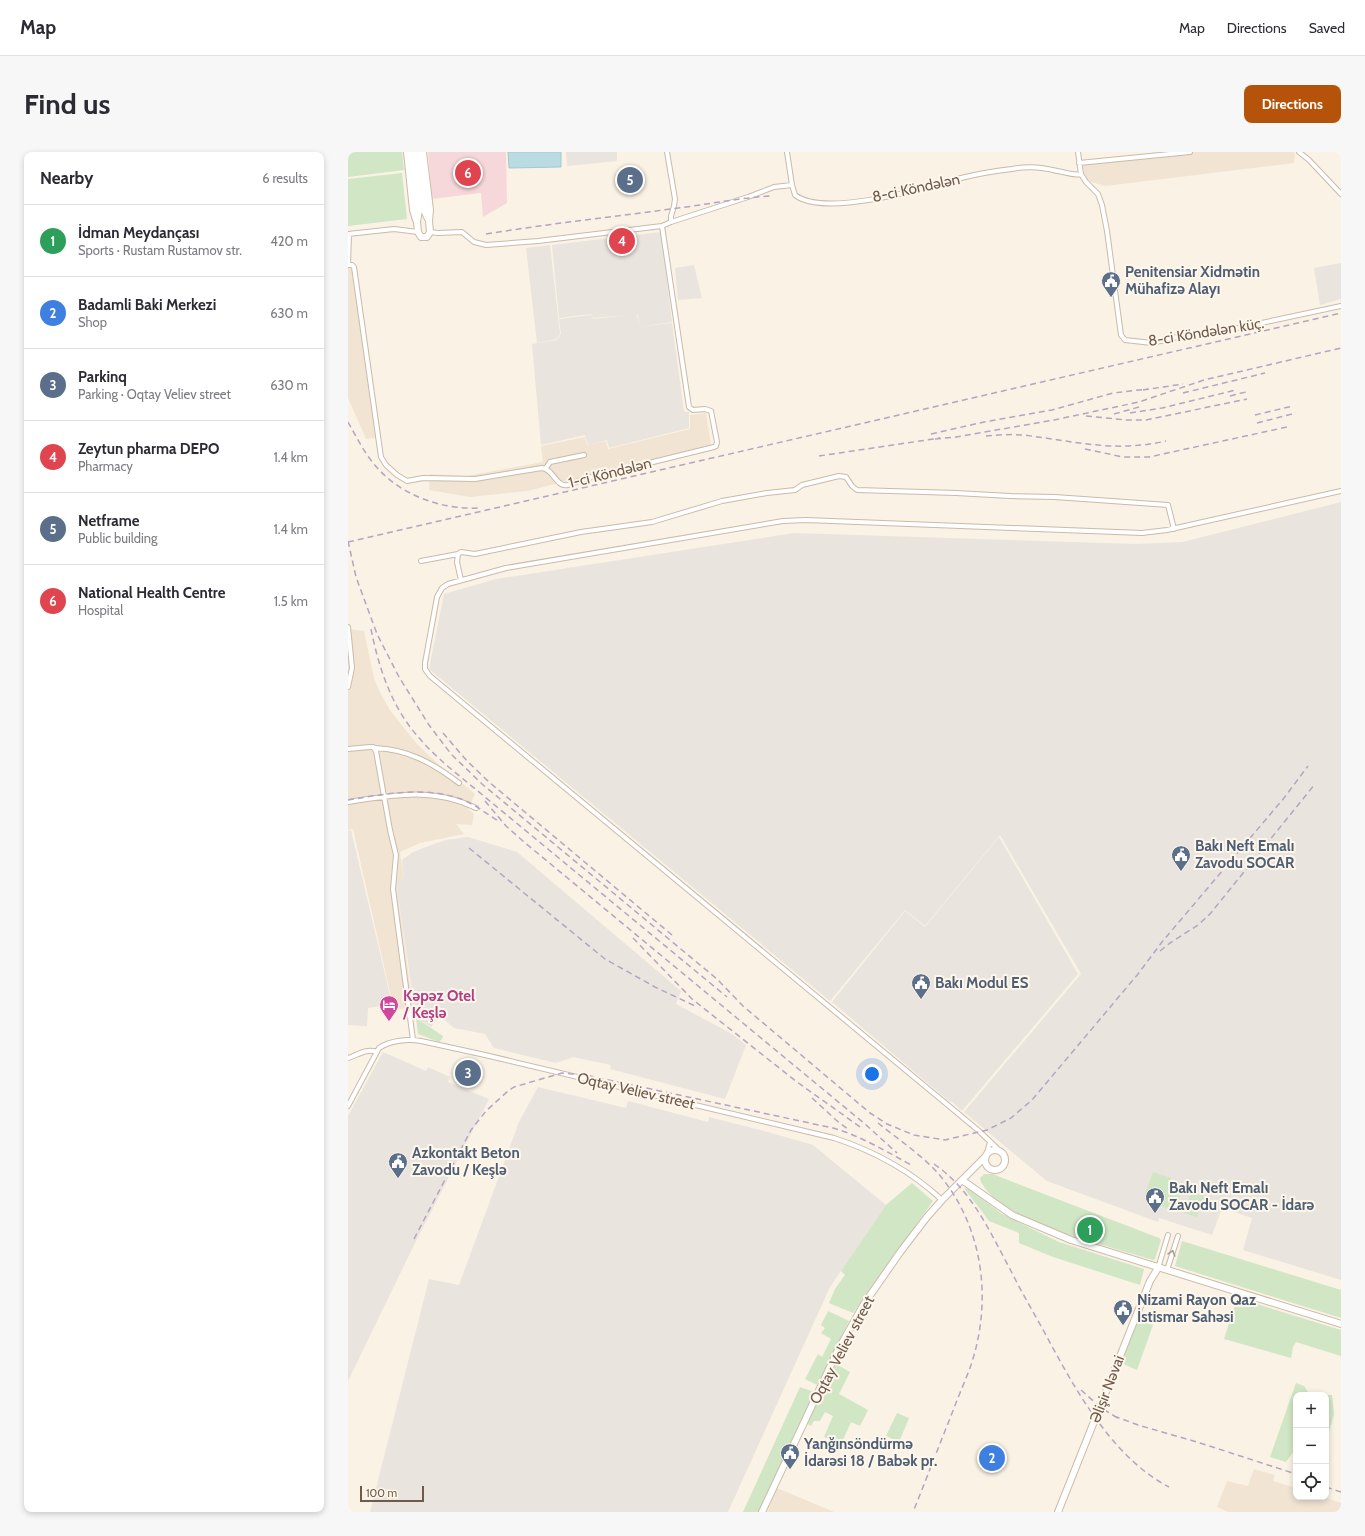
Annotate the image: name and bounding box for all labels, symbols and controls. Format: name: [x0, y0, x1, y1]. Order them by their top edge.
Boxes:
text: Map: [20, 16, 56, 39]
text: Map: [1179, 19, 1205, 37]
text: Directions: [1227, 19, 1287, 37]
text: Saved: [1309, 19, 1345, 37]
button: Directions: [1244, 85, 1341, 123]
text: Find us: [24, 87, 110, 121]
pin: 6: [455, 158, 481, 188]
pin: 5: [617, 165, 643, 195]
text: Nearby: [40, 168, 93, 188]
text: 6 results: [262, 170, 308, 186]
street label: 8-ci Köndələn: [871, 170, 961, 206]
text: İdman Meydançası: [78, 224, 199, 242]
pin: 4: [609, 226, 635, 256]
text: 1: [51, 233, 55, 249]
text: 420 m: [270, 233, 308, 249]
text: Sports · Rustam Rustamov str.: [78, 242, 242, 258]
place label: Penitensiar Xidmətin Mühafizə Alayı: [1125, 263, 1260, 298]
public building icon: Penitensiar Xidmətin Mühafizə Alayı: [1100, 270, 1122, 298]
text: Badamli Baki Merkezi: [78, 296, 216, 314]
text: 2: [50, 305, 56, 321]
text: 630 m: [270, 305, 308, 321]
text: Shop: [78, 314, 107, 330]
street label: 8-ci Köndələn küç.: [1147, 314, 1265, 350]
text: Parkinq: [78, 368, 127, 386]
text: 3: [49, 377, 57, 393]
text: 630 m: [270, 377, 308, 393]
text: Parking · Oqtay Veliev street: [78, 386, 231, 402]
text: Zeytun pharma DEPO: [78, 440, 219, 458]
text: 4: [49, 449, 57, 465]
text: 1.4 km: [273, 449, 308, 465]
street label: 1-ci Köndələn: [567, 454, 653, 492]
text: Pharmacy: [78, 458, 133, 474]
text: Netframe: [78, 512, 139, 530]
text: 5: [50, 521, 56, 537]
text: 1.4 km: [273, 521, 308, 537]
text: Public building: [78, 530, 158, 546]
text: National Health Centre: [78, 584, 225, 602]
text: 6: [49, 593, 57, 609]
text: 1.5 km: [274, 593, 308, 609]
text: Hospital: [78, 602, 123, 618]
place label: Bakı Neft Emalı Zavodu SOCAR: [1195, 837, 1295, 872]
public building icon: Bakı Neft Emalı Zavodu SOCAR: [1170, 844, 1192, 872]
public building icon: Bakı Modul ES: [910, 972, 932, 1000]
place label: Bakı Modul ES: [935, 974, 1029, 992]
place label: Kəpəz Otel / Keşlə: [402, 987, 475, 1022]
hotel icon: Kəpəz Otel / Keşlə: [378, 994, 400, 1022]
pin: 3: [455, 1058, 481, 1088]
your location: [862, 1064, 882, 1084]
street label: Oqtay Veliev street: [576, 1069, 696, 1113]
place label: Azkontakt Beton Zavodu / Keşlə: [412, 1144, 520, 1179]
public building icon: Azkontakt Beton Zavodu / Keşlə: [387, 1151, 409, 1179]
place label: Bakı Neft Emalı Zavodu SOCAR - İdarə: [1169, 1179, 1315, 1214]
public building icon: Bakı Neft Emalı Zavodu SOCAR - İdarə: [1144, 1186, 1166, 1214]
pin: 1: [1077, 1215, 1103, 1245]
one-way arrow: [1167, 1250, 1176, 1257]
place label: Nizami Rayon Qaz İstismar Sahəsi: [1137, 1291, 1256, 1326]
street label: Oqtay Veliev street: [806, 1293, 878, 1407]
public building icon: Nizami Rayon Qaz İstismar Sahəsi: [1112, 1298, 1134, 1326]
street label: Əlişir Nəvai: [1086, 1353, 1128, 1425]
map controls: [1293, 1392, 1329, 1500]
button: +: [1293, 1392, 1329, 1428]
button: −: [1293, 1428, 1329, 1464]
place label: Yanğınsöndürmə İdarəsi 18 / Babək pr.: [803, 1435, 937, 1470]
public building icon: Yanğınsöndürmə İdarəsi 18 / Babək pr.: [779, 1442, 801, 1470]
pin: 2: [979, 1443, 1005, 1473]
button: locate: [1293, 1464, 1329, 1500]
scale bar: [360, 1484, 424, 1503]
text: 100 m: [366, 1486, 397, 1500]

